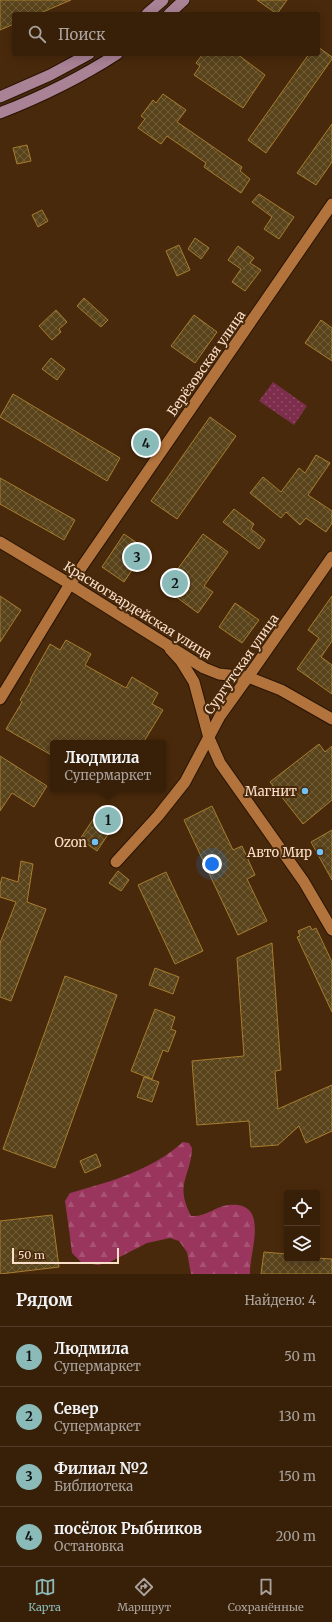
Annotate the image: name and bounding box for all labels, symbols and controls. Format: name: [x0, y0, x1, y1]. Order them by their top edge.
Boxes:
search box: [12, 12, 320, 56]
icon: search: [26, 23, 48, 45]
text: Поиск: [58, 25, 105, 44]
street label: Берёзовская улица: [163, 307, 249, 420]
pin: 4: [133, 428, 159, 458]
pin: 3: [124, 542, 150, 572]
street label: Красногвардейская улица: [60, 558, 215, 663]
pin: 2: [162, 568, 188, 598]
street label: Сургутская улица: [200, 611, 283, 718]
popup: [50, 740, 166, 792]
text: Людмила: [65, 748, 139, 767]
text: Супермаркет: [65, 767, 151, 784]
place label: Магнит: [245, 783, 297, 800]
marker: Магнит: [300, 786, 310, 796]
pin: 1: [95, 805, 121, 835]
place label: Ozon: [54, 834, 87, 851]
marker: Ozon: [90, 837, 100, 847]
place label: Авто Мир: [246, 844, 312, 861]
marker: Авто Мир: [315, 847, 325, 857]
your location: [202, 854, 222, 874]
map controls: [284, 1190, 320, 1262]
button: locate: [284, 1190, 320, 1226]
button: layers: [284, 1226, 320, 1262]
scale bar: [12, 1246, 119, 1265]
text: 50 m: [18, 1248, 45, 1262]
text: Рядом: [16, 1289, 72, 1311]
text: Найдено: 4: [244, 1292, 316, 1309]
text: Людмила: [54, 1339, 129, 1358]
text: 1: [26, 1348, 32, 1365]
text: 50 m: [284, 1348, 316, 1365]
text: Супермаркет: [54, 1358, 141, 1375]
text: Север: [54, 1399, 99, 1418]
text: 2: [25, 1408, 33, 1425]
text: 130 m: [279, 1408, 316, 1425]
text: Супермаркет: [54, 1418, 141, 1435]
text: Филиал №2: [54, 1459, 148, 1478]
text: 3: [25, 1468, 33, 1485]
text: 150 m: [279, 1468, 316, 1485]
text: Библиотека: [54, 1478, 133, 1495]
text: посёлок Рыбников: [54, 1519, 202, 1538]
text: 4: [25, 1528, 33, 1545]
text: 200 m: [276, 1528, 316, 1545]
text: Остановка: [54, 1538, 124, 1555]
tab: Карта: [28, 1576, 61, 1614]
tab: Маршрут: [117, 1576, 171, 1614]
tab: Сохранённые: [228, 1576, 304, 1614]

